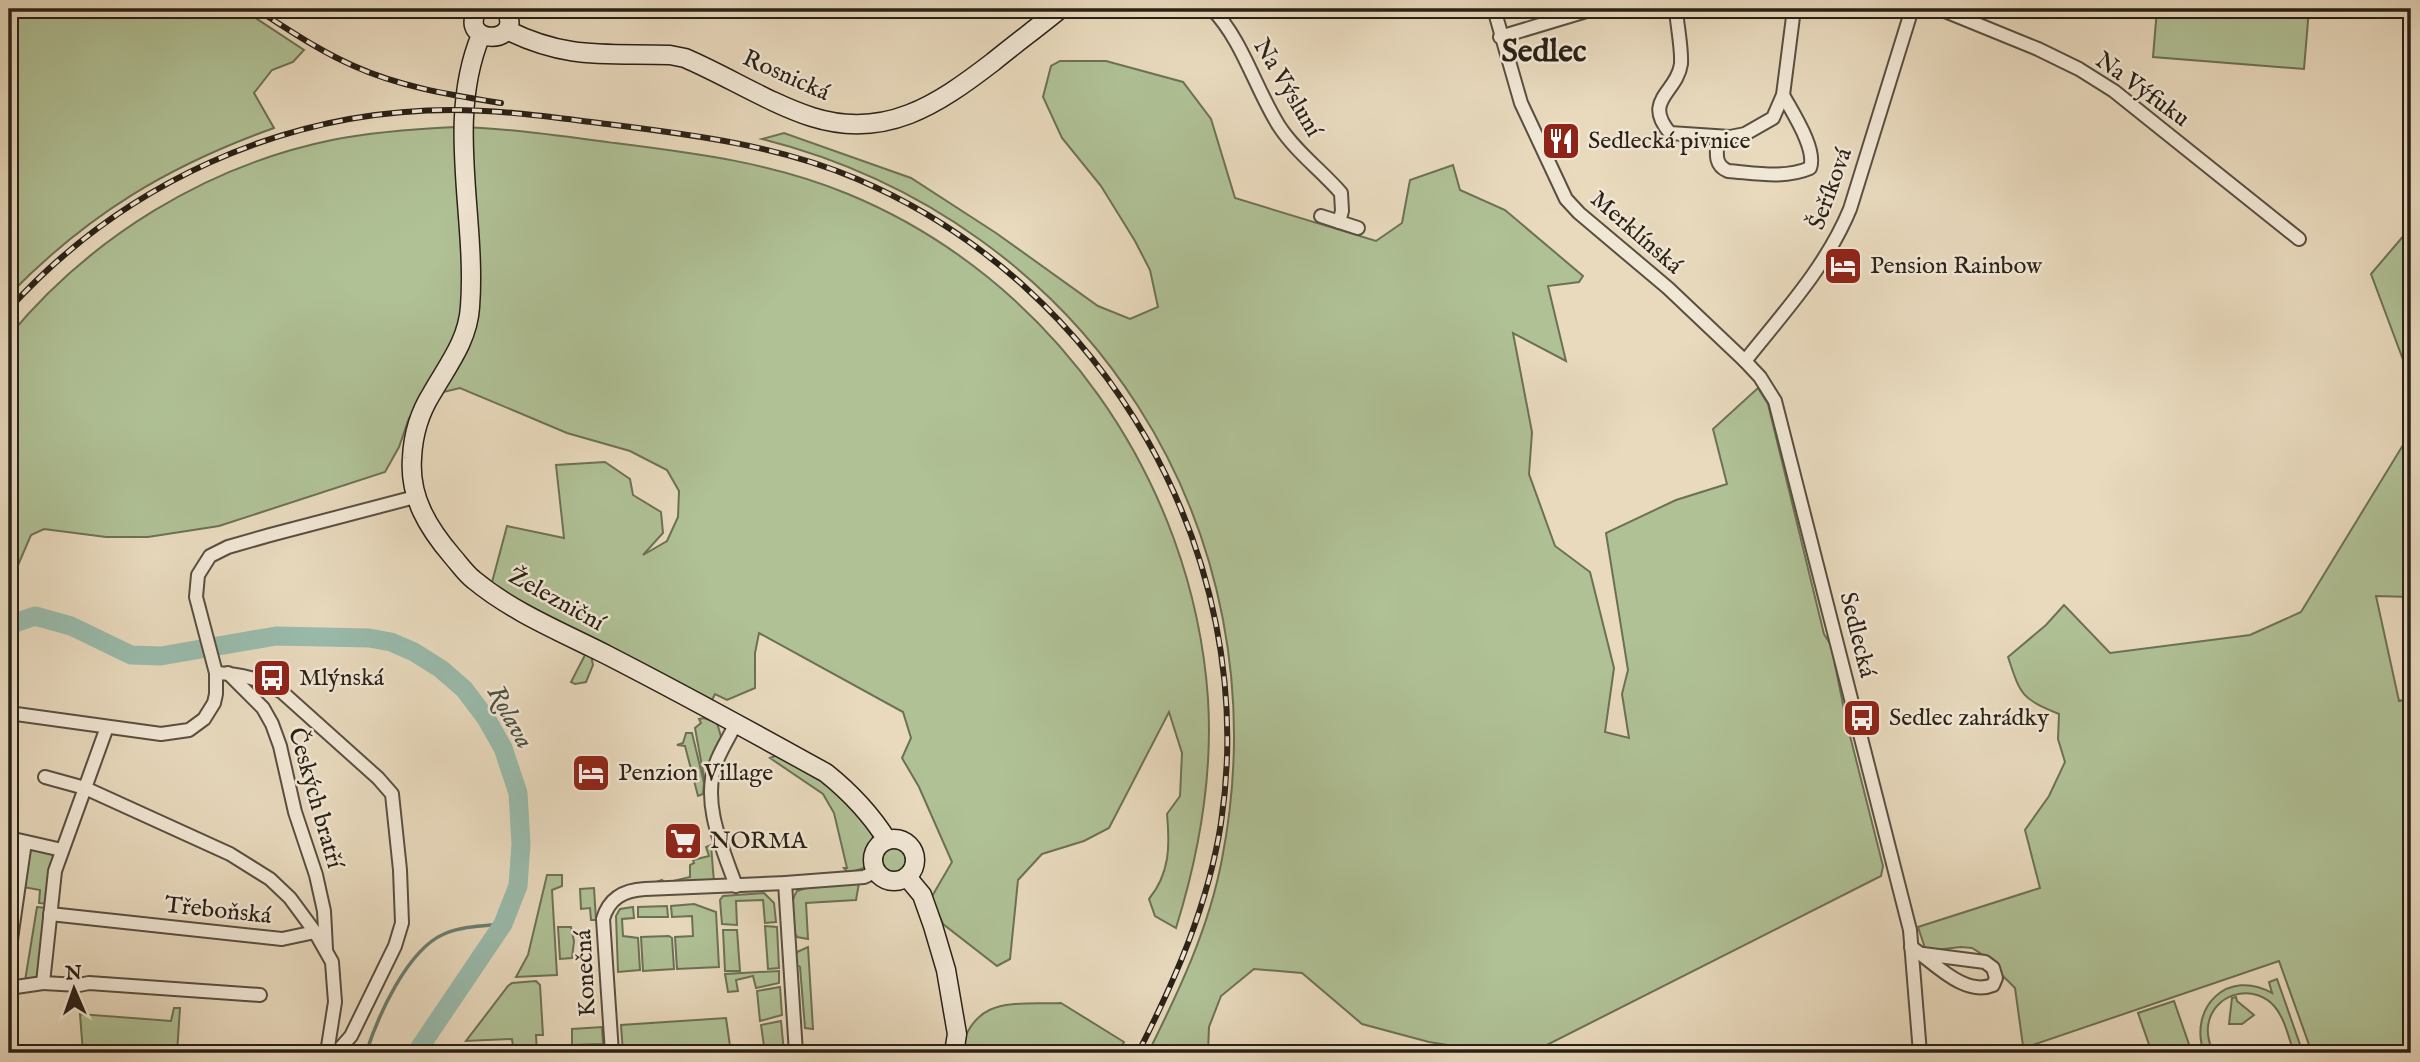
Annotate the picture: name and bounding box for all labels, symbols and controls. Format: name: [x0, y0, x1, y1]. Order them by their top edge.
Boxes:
district label: Sedlec: [1501, 32, 1587, 73]
street label: Na Výsluní: [1246, 33, 1329, 144]
street label: Rosnická: [738, 43, 835, 109]
street label: Na Výfuku: [2089, 45, 2195, 135]
restaurant icon: Sedlecká pivnice: [1540, 120, 1582, 162]
place label: Sedlecká pivnice: [1588, 126, 1751, 157]
street label: Šeříková: [1802, 143, 1860, 234]
street label: Merklínská: [1583, 184, 1689, 282]
hotel icon: Pension Rainbow: [1822, 245, 1864, 287]
place label: Pension Rainbow: [1870, 251, 2043, 282]
street label: Železniční: [503, 561, 611, 640]
street label: Sedlecká: [1831, 589, 1883, 682]
bus stop icon: Mlýnská: [251, 657, 293, 699]
place label: Mlýnská: [299, 663, 385, 694]
water label: Rolava: [479, 679, 541, 755]
bus stop icon: Sedlec zahrádky: [1841, 697, 1883, 739]
place label: Sedlec zahrádky: [1889, 703, 2049, 734]
street label: Českých bratří: [280, 724, 350, 873]
hotel icon: Penzion Village: [570, 752, 612, 794]
place label: Penzion Village: [618, 758, 773, 789]
supermarket icon: NORMA: [662, 820, 704, 862]
place label: NORMA: [710, 826, 808, 857]
street label: Třeboňská: [163, 890, 274, 932]
street label: Konečná: [568, 928, 604, 1017]
north arrow: [38, 954, 108, 1024]
text: N: [64, 962, 83, 986]

